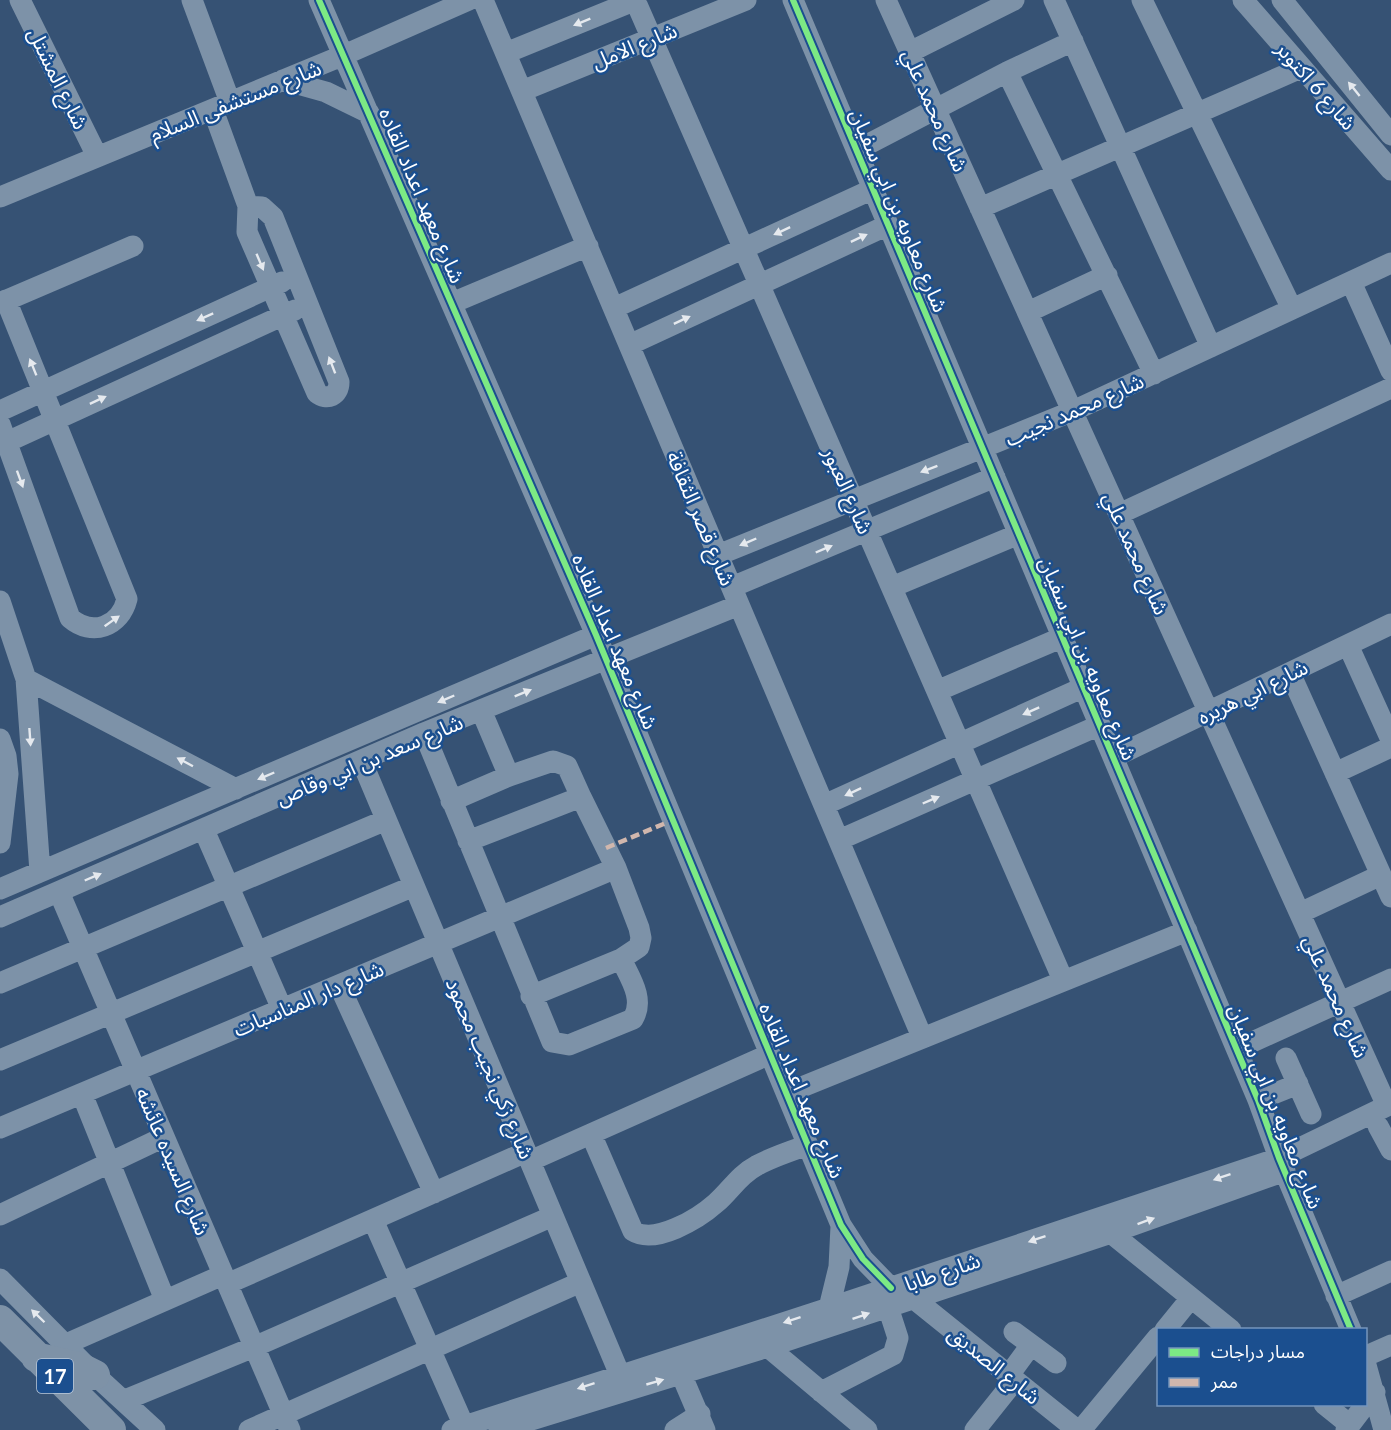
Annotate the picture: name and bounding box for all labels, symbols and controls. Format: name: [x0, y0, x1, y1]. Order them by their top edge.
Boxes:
street label: شارع الامل: [588, 17, 682, 77]
one-way arrow: [573, 18, 591, 27]
street label: شارع المشتل: [20, 23, 94, 135]
street label: شارع 6 اكتوبر: [1268, 35, 1362, 137]
street label: شارع محمد علي: [893, 45, 974, 177]
street label: شارع مستشفى السلام: [145, 54, 326, 151]
one-way arrow: [1348, 81, 1361, 97]
street label: شارع معهد اعداد القاده: [371, 104, 471, 288]
street label: شارع معاويه بن ابي سفيان: [841, 104, 954, 317]
one-way arrow: [773, 227, 791, 236]
one-way arrow: [851, 234, 868, 243]
one-way arrow: [255, 253, 265, 271]
one-way arrow: [197, 313, 214, 322]
one-way arrow: [674, 315, 692, 325]
one-way arrow: [326, 355, 336, 373]
one-way arrow: [28, 358, 37, 376]
street label: شارع محمد نجيب: [1001, 367, 1149, 454]
one-way arrow: [90, 396, 107, 405]
street label: شارع العبور: [815, 442, 879, 539]
street label: شارع قصر الثقافة: [659, 447, 742, 591]
one-way arrow: [919, 465, 937, 475]
one-way arrow: [15, 470, 25, 488]
street label: شارع محمد علي: [1094, 488, 1175, 620]
one-way arrow: [738, 537, 756, 547]
one-way arrow: [816, 544, 834, 554]
street label: شارع معهد اعداد القاده: [564, 550, 664, 734]
street label: شارع معاويه بن ابي سفيان: [1030, 552, 1143, 765]
one-way arrow: [103, 616, 120, 627]
street label: شارع ابي هريره: [1193, 654, 1313, 733]
one-way arrow: [514, 688, 532, 698]
one-way arrow: [437, 695, 454, 704]
one-way arrow: [1021, 706, 1039, 716]
street label: شارع سعد بن ابي وقاص: [272, 708, 468, 814]
one-way arrow: [26, 728, 35, 747]
one-way arrow: [176, 757, 193, 767]
one-way arrow: [257, 771, 275, 781]
one-way arrow: [844, 788, 862, 797]
one-way arrow: [922, 795, 940, 804]
one-way arrow: [84, 873, 101, 882]
street label: شارع محمد علي: [1294, 931, 1375, 1063]
street label: شارع دار المناسبات: [229, 955, 389, 1045]
street label: شارع زكي نجيب محمود: [437, 974, 540, 1164]
street label: شارع معهد اعداد القاده: [751, 999, 851, 1183]
street label: شارع معاويه بن ابي سفيان: [1220, 1000, 1330, 1214]
street label: شارع السيده عائشه: [128, 1083, 216, 1240]
one-way arrow: [1213, 1173, 1231, 1183]
one-way arrow: [1137, 1216, 1155, 1226]
one-way arrow: [1028, 1235, 1046, 1245]
street label: شارع طابا: [901, 1246, 984, 1299]
one-way arrow: [31, 1310, 45, 1324]
one-way arrow: [852, 1311, 870, 1320]
one-way arrow: [783, 1316, 801, 1326]
street label: شارع الصديق: [941, 1319, 1046, 1412]
legend: [1157, 1328, 1367, 1406]
text: مسار دراجات: [1211, 1340, 1305, 1363]
road number: 17: [37, 1359, 73, 1393]
text: ممر: [1210, 1370, 1238, 1393]
one-way arrow: [646, 1377, 664, 1386]
one-way arrow: [577, 1382, 595, 1391]

